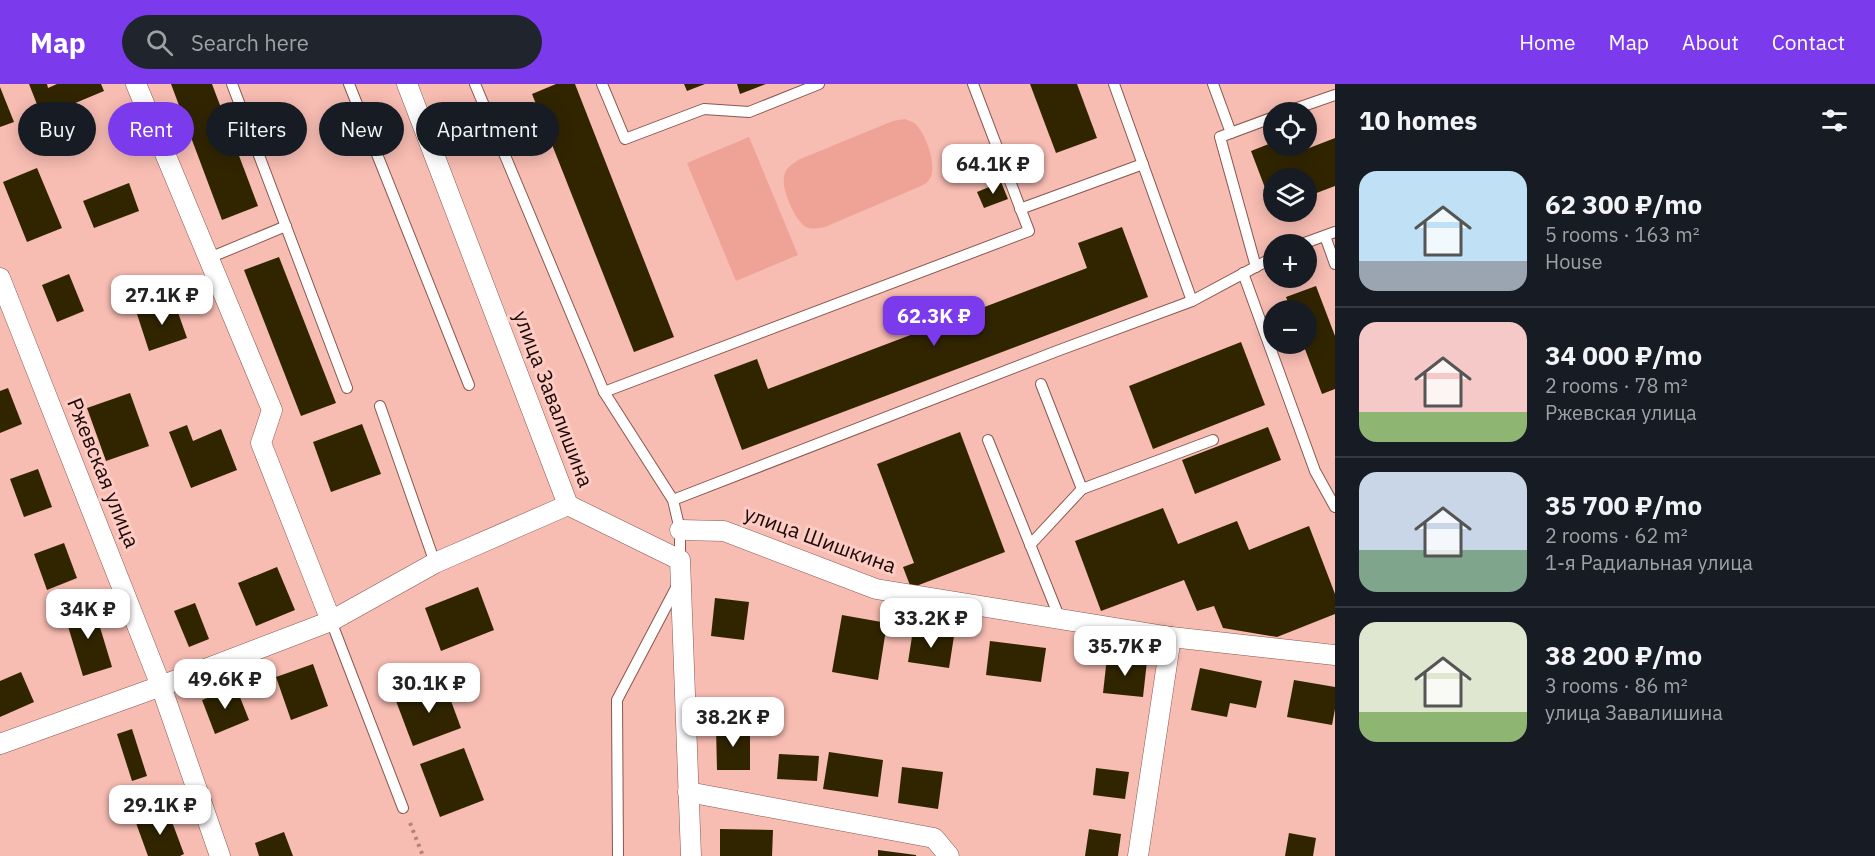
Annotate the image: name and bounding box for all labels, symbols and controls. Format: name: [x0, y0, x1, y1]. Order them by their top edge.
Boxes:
search box: [122, 15, 542, 69]
text: Map: [30, 24, 86, 61]
icon: search: [143, 26, 176, 59]
text: Search here: [191, 28, 309, 57]
text: Home: [1519, 28, 1576, 56]
text: Map: [1609, 28, 1649, 56]
text: About: [1682, 28, 1739, 56]
text: Contact: [1772, 28, 1845, 56]
chip: Buy: [18, 102, 96, 156]
chip: Rent: [108, 102, 194, 156]
chip: Filters: [206, 102, 307, 156]
chip: New: [319, 102, 404, 156]
chip: Apartment: [416, 102, 559, 156]
map controls: [1263, 102, 1317, 354]
button: locate: [1263, 102, 1317, 156]
text: 10 homes: [1359, 103, 1477, 137]
icon: filters: [1818, 104, 1851, 137]
pin: 64.1K ₽: [938, 144, 1048, 195]
text: 64.1K ₽: [956, 150, 1030, 177]
button: layers: [1263, 168, 1317, 222]
text: 62 300 ₽/mo: [1545, 187, 1702, 221]
icon: home: [1407, 195, 1479, 267]
text: 5 rooms · 163 m²: [1545, 221, 1700, 248]
button: +: [1263, 234, 1317, 288]
text: House: [1545, 248, 1602, 275]
pin: 27.1K ₽: [107, 275, 217, 326]
text: 27.1K ₽: [125, 281, 199, 308]
pin: 62.3K ₽: [879, 296, 989, 347]
button: −: [1263, 300, 1317, 354]
text: 62.3K ₽: [897, 302, 971, 329]
street label: улица Завалишина: [507, 306, 600, 491]
text: 34 000 ₽/mo: [1545, 338, 1702, 372]
icon: home: [1407, 346, 1479, 418]
text: 2 rooms · 78 m²: [1545, 372, 1688, 399]
street label: Ржевская улица: [61, 394, 147, 552]
text: Ржевская улица: [1545, 399, 1697, 426]
text: 35 700 ₽/mo: [1545, 488, 1702, 522]
icon: home: [1407, 496, 1479, 568]
street label: улица Шишкина: [740, 499, 900, 580]
text: 2 rooms · 62 m²: [1545, 522, 1688, 549]
text: 1-я Радиальная улица: [1545, 549, 1753, 576]
pin: 34K ₽: [46, 589, 130, 640]
text: 34K ₽: [60, 595, 116, 622]
pin: 33.2K ₽: [876, 598, 986, 649]
text: 33.2K ₽: [894, 604, 968, 631]
pin: 35.7K ₽: [1070, 626, 1180, 677]
text: 35.7K ₽: [1088, 632, 1162, 659]
text: 38 200 ₽/mo: [1545, 638, 1702, 672]
icon: home: [1407, 646, 1479, 718]
pin: 49.6K ₽: [170, 659, 280, 710]
pin: 30.1K ₽: [374, 663, 484, 714]
text: 49.6K ₽: [188, 665, 262, 692]
text: 30.1K ₽: [392, 669, 466, 696]
text: 3 rooms · 86 m²: [1545, 672, 1688, 699]
pin: 38.2K ₽: [678, 697, 788, 748]
text: улица Завалишина: [1545, 699, 1723, 726]
text: 38.2K ₽: [696, 703, 770, 730]
pin: 29.1K ₽: [105, 785, 215, 836]
text: 29.1K ₽: [123, 791, 197, 818]

